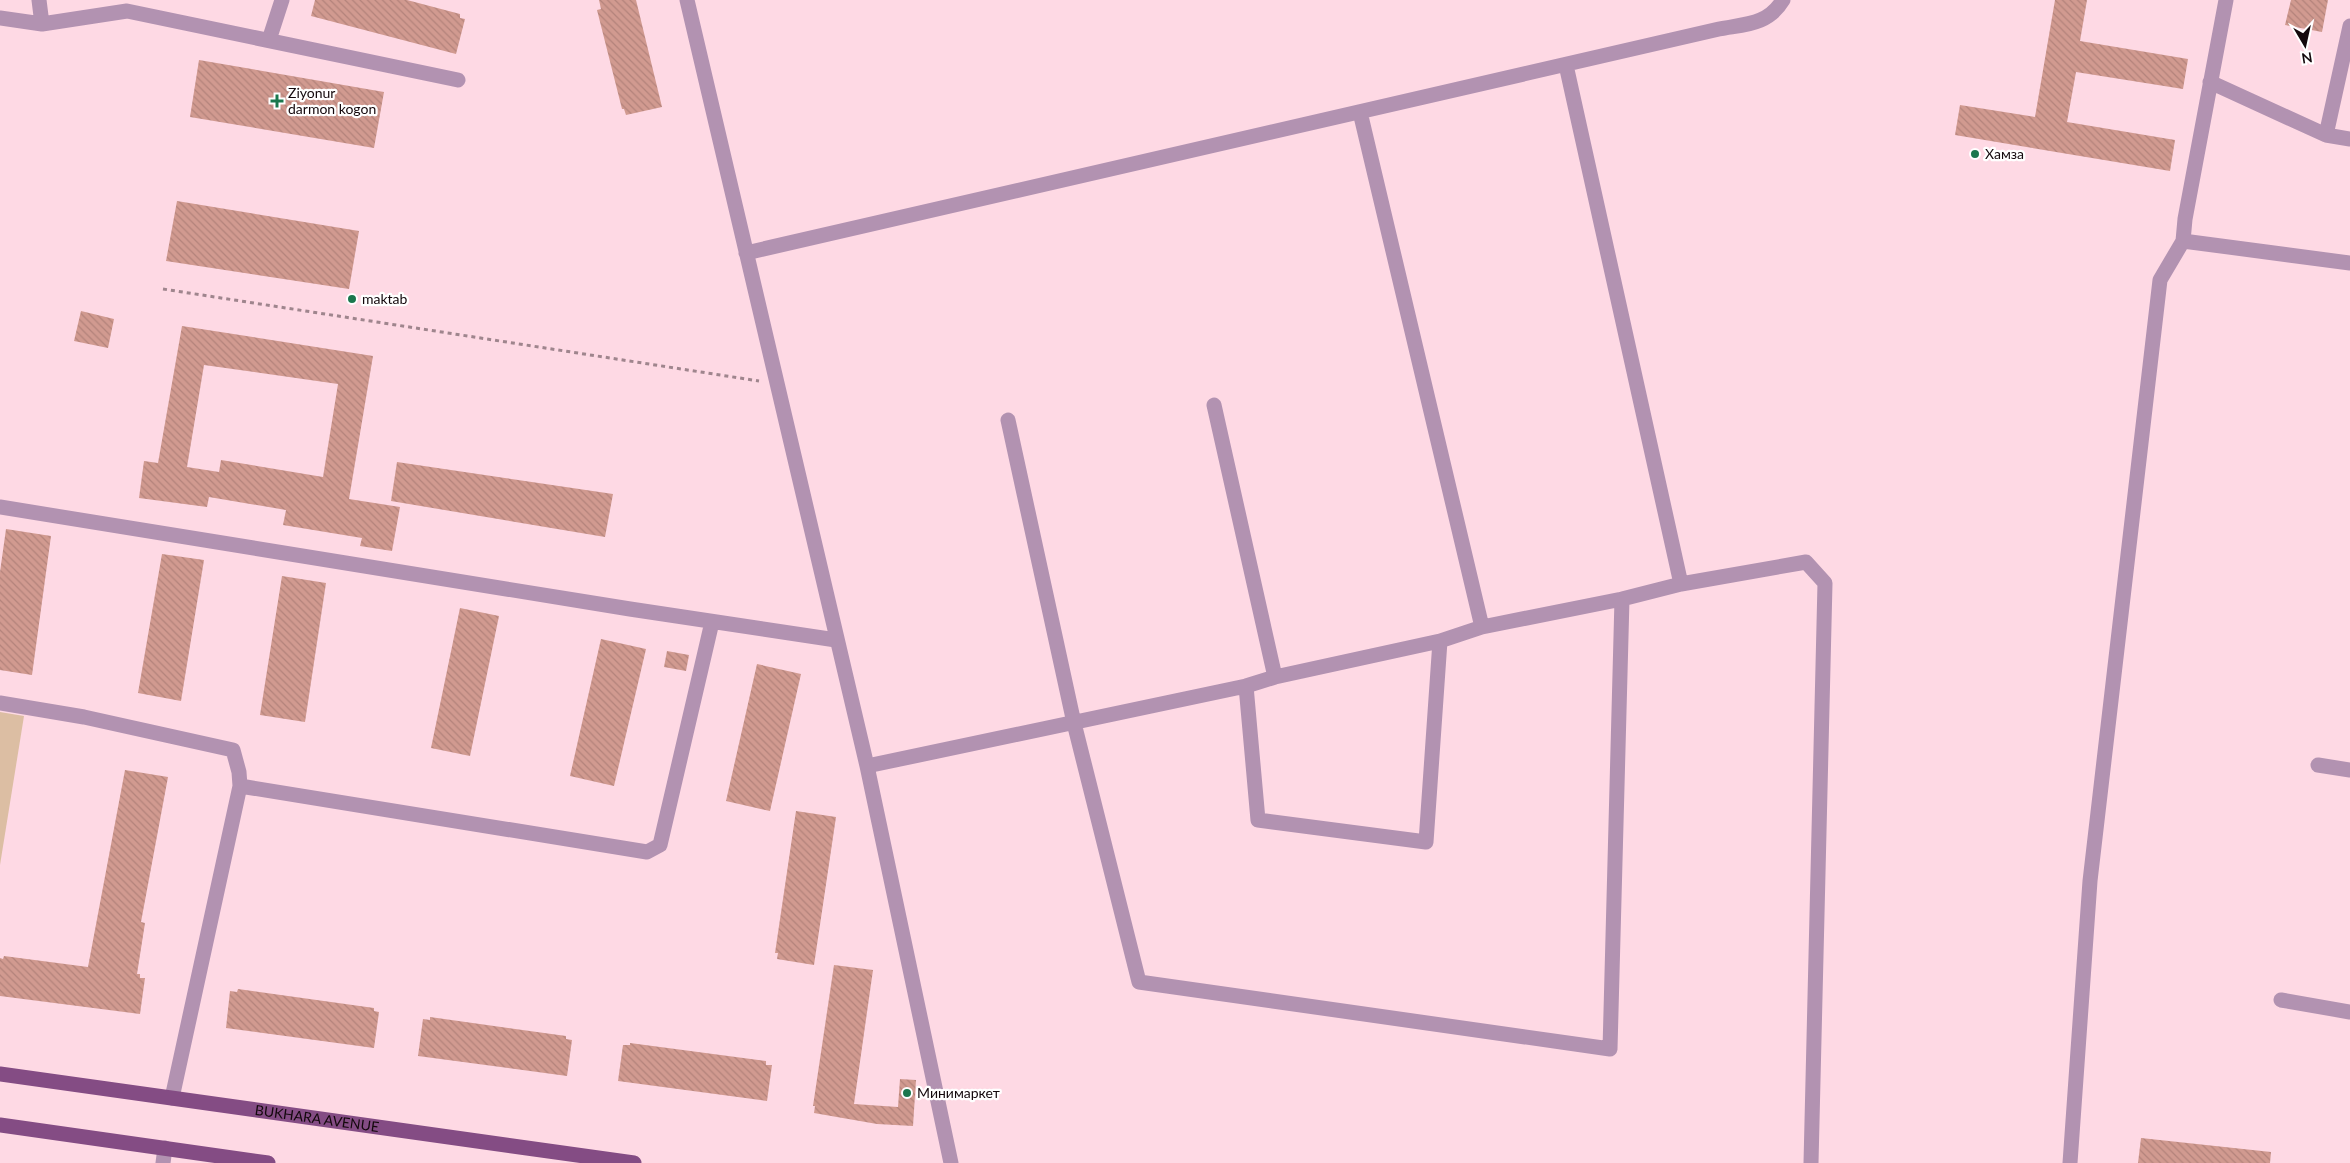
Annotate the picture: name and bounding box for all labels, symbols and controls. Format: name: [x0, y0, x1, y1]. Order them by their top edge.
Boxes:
north arrow: [2280, 20, 2330, 70]
text: N: [2300, 49, 2314, 68]
place label: Ziyonur darmon kogon: [288, 84, 376, 117]
marker: Ziyonur darmon kogon: [270, 94, 284, 108]
place label: Хамза: [1985, 145, 2024, 162]
marker: Хамза: [1969, 148, 1981, 160]
place label: maktab: [362, 290, 408, 307]
marker: maktab: [346, 293, 358, 305]
place label: Минимаркет: [917, 1084, 1000, 1101]
marker: Минимаркет: [901, 1087, 913, 1099]
street label: BUKHARA AVENUE: [254, 1101, 380, 1135]

